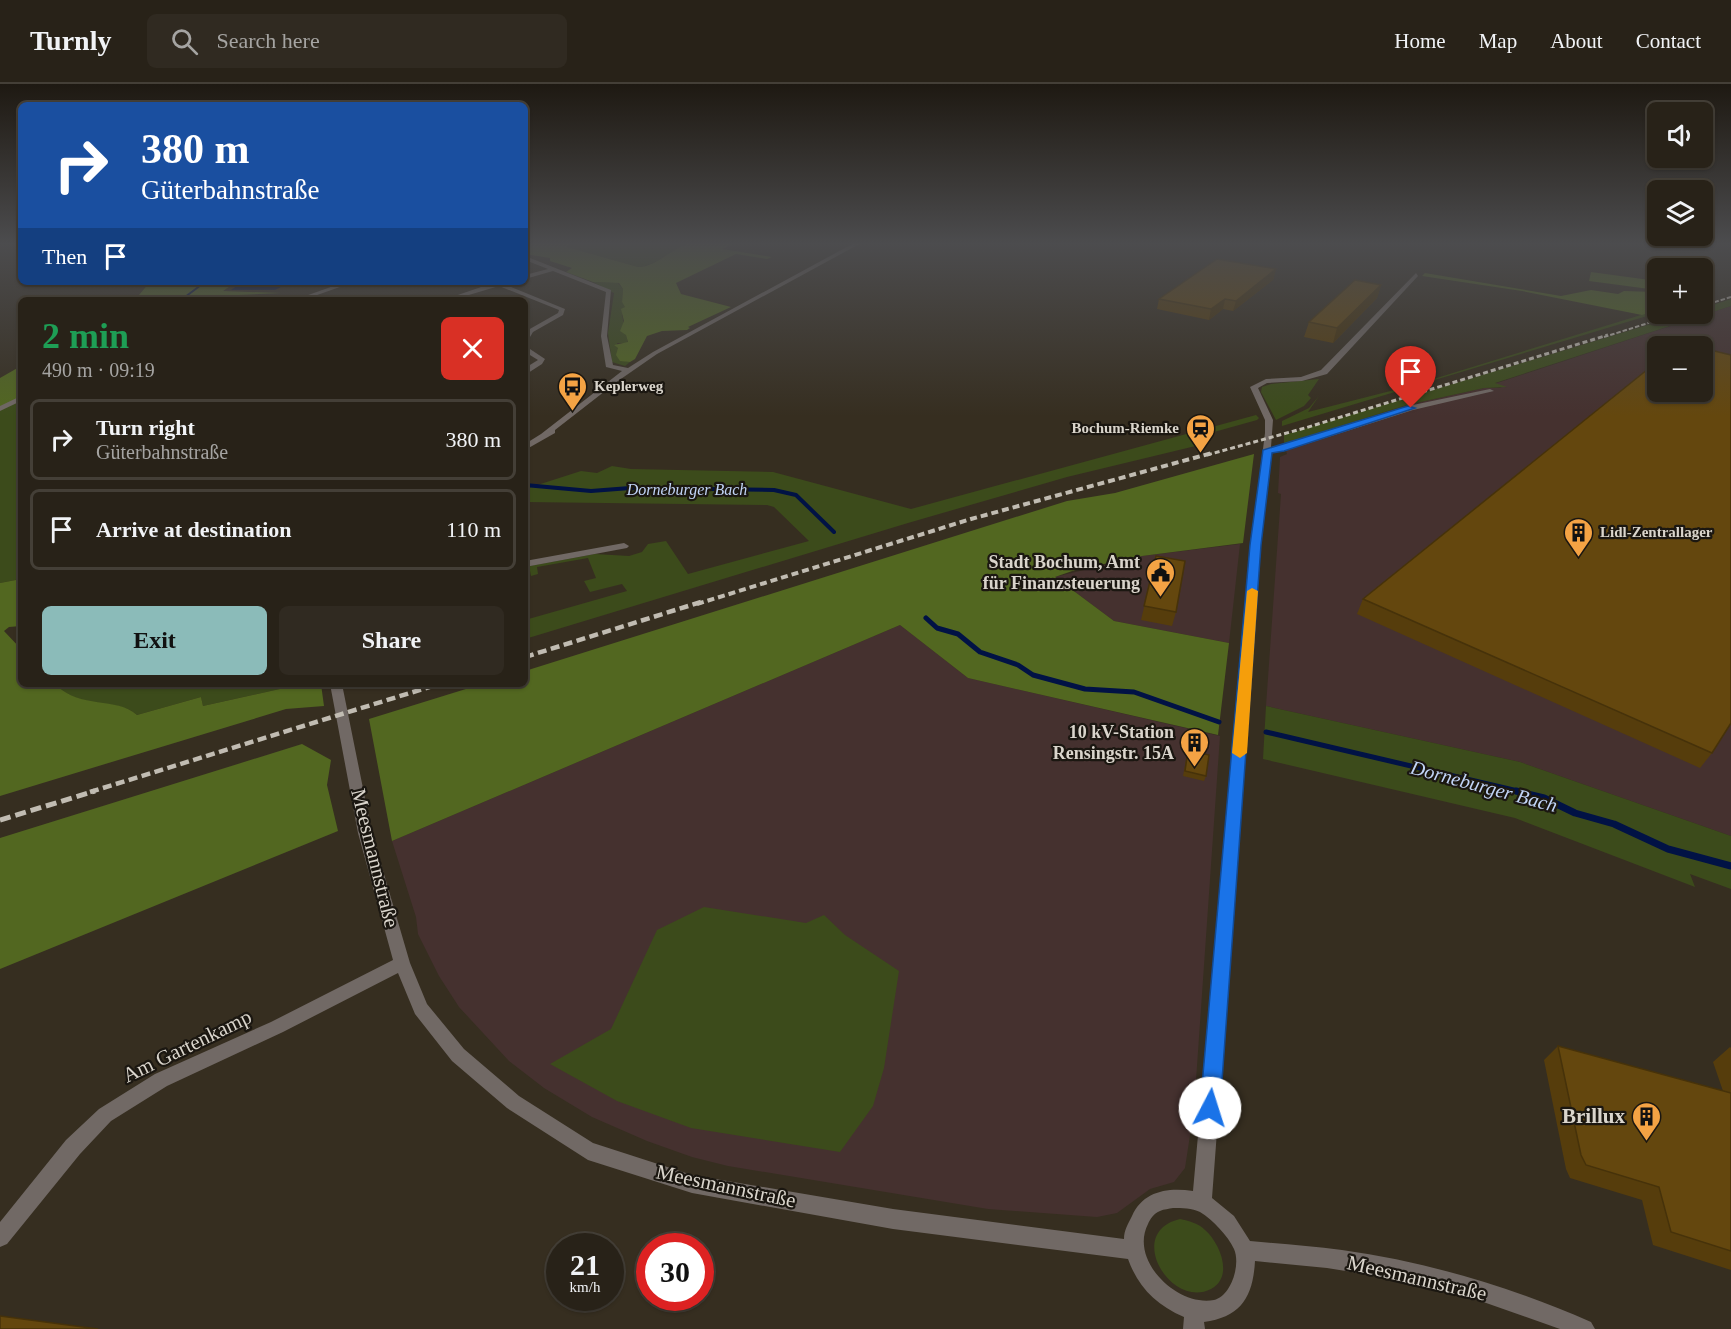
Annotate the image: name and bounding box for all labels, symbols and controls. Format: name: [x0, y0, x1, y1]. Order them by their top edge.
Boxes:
search box: [147, 14, 567, 68]
text: Turnly: [30, 25, 111, 56]
icon: search: [168, 25, 201, 58]
text: Search here: [216, 28, 320, 53]
text: Home: [1394, 29, 1446, 53]
text: Map: [1479, 29, 1517, 53]
text: About: [1550, 29, 1603, 53]
text: Contact: [1636, 29, 1701, 53]
map controls: [1647, 102, 1713, 402]
button: sound: [1647, 102, 1713, 168]
icon: right: [42, 126, 120, 204]
text: 380 m: [141, 126, 250, 172]
text: Güterbahnstraße: [141, 175, 319, 205]
button: layers: [1647, 180, 1713, 246]
icon: arrive: [99, 240, 132, 273]
text: Then: [42, 244, 87, 269]
button: +: [1647, 258, 1713, 324]
text: 2 min: [42, 316, 129, 356]
button: close: [441, 317, 504, 380]
button: −: [1647, 336, 1713, 402]
pin: [1385, 346, 1436, 408]
icon: arrive: [1394, 355, 1427, 388]
text: 490 m · 09:19: [42, 359, 155, 381]
bus stop icon: Keplerweg: [557, 370, 589, 412]
place label: Keplerweg: [594, 378, 664, 394]
station icon: Bochum-Riemke: [1184, 412, 1216, 454]
text: Turn right: [96, 415, 195, 440]
place label: Bochum-Riemke: [1072, 420, 1179, 436]
icon: right: [45, 423, 78, 456]
text: 380 m: [445, 427, 501, 452]
text: Güterbahnstraße: [96, 441, 228, 463]
water label: Dorneburger Bach: [626, 481, 747, 499]
icon: arrive: [45, 513, 78, 546]
building icon: Lidl-Zentrallager: [1563, 516, 1595, 558]
text: Arrive at destination: [96, 517, 292, 542]
text: 110 m: [446, 517, 501, 542]
place label: Lidl-Zentrallager: [1600, 524, 1713, 540]
place label: Stadt Bochum, Amt für Finanzsteuerung: [983, 552, 1140, 593]
public building icon: Stadt Bochum, Amt für Finanzsteuerung: [1145, 556, 1177, 598]
button: Exit: [42, 606, 267, 675]
button: Share: [279, 606, 504, 675]
place label: 10 kV-Station Rensingstr. 15A: [1053, 722, 1174, 763]
building icon: 10 kV-Station Rensingstr. 15A: [1179, 726, 1211, 768]
water label: Dorneburger Bach: [1407, 756, 1560, 817]
street label: Meesmannstraße: [346, 786, 404, 930]
street label: Am Gartenkamp: [119, 1004, 255, 1088]
position arrow: [1178, 1076, 1242, 1140]
building icon: Brillux: [1630, 1100, 1662, 1142]
place label: Brillux: [1562, 1104, 1625, 1128]
street label: Meesmannstraße: [654, 1159, 798, 1213]
speed limit sign: 30: [636, 1233, 714, 1311]
text: 21: [570, 1248, 600, 1281]
street label: Meesmannstraße: [1345, 1250, 1489, 1306]
text: km/h: [570, 1279, 600, 1295]

